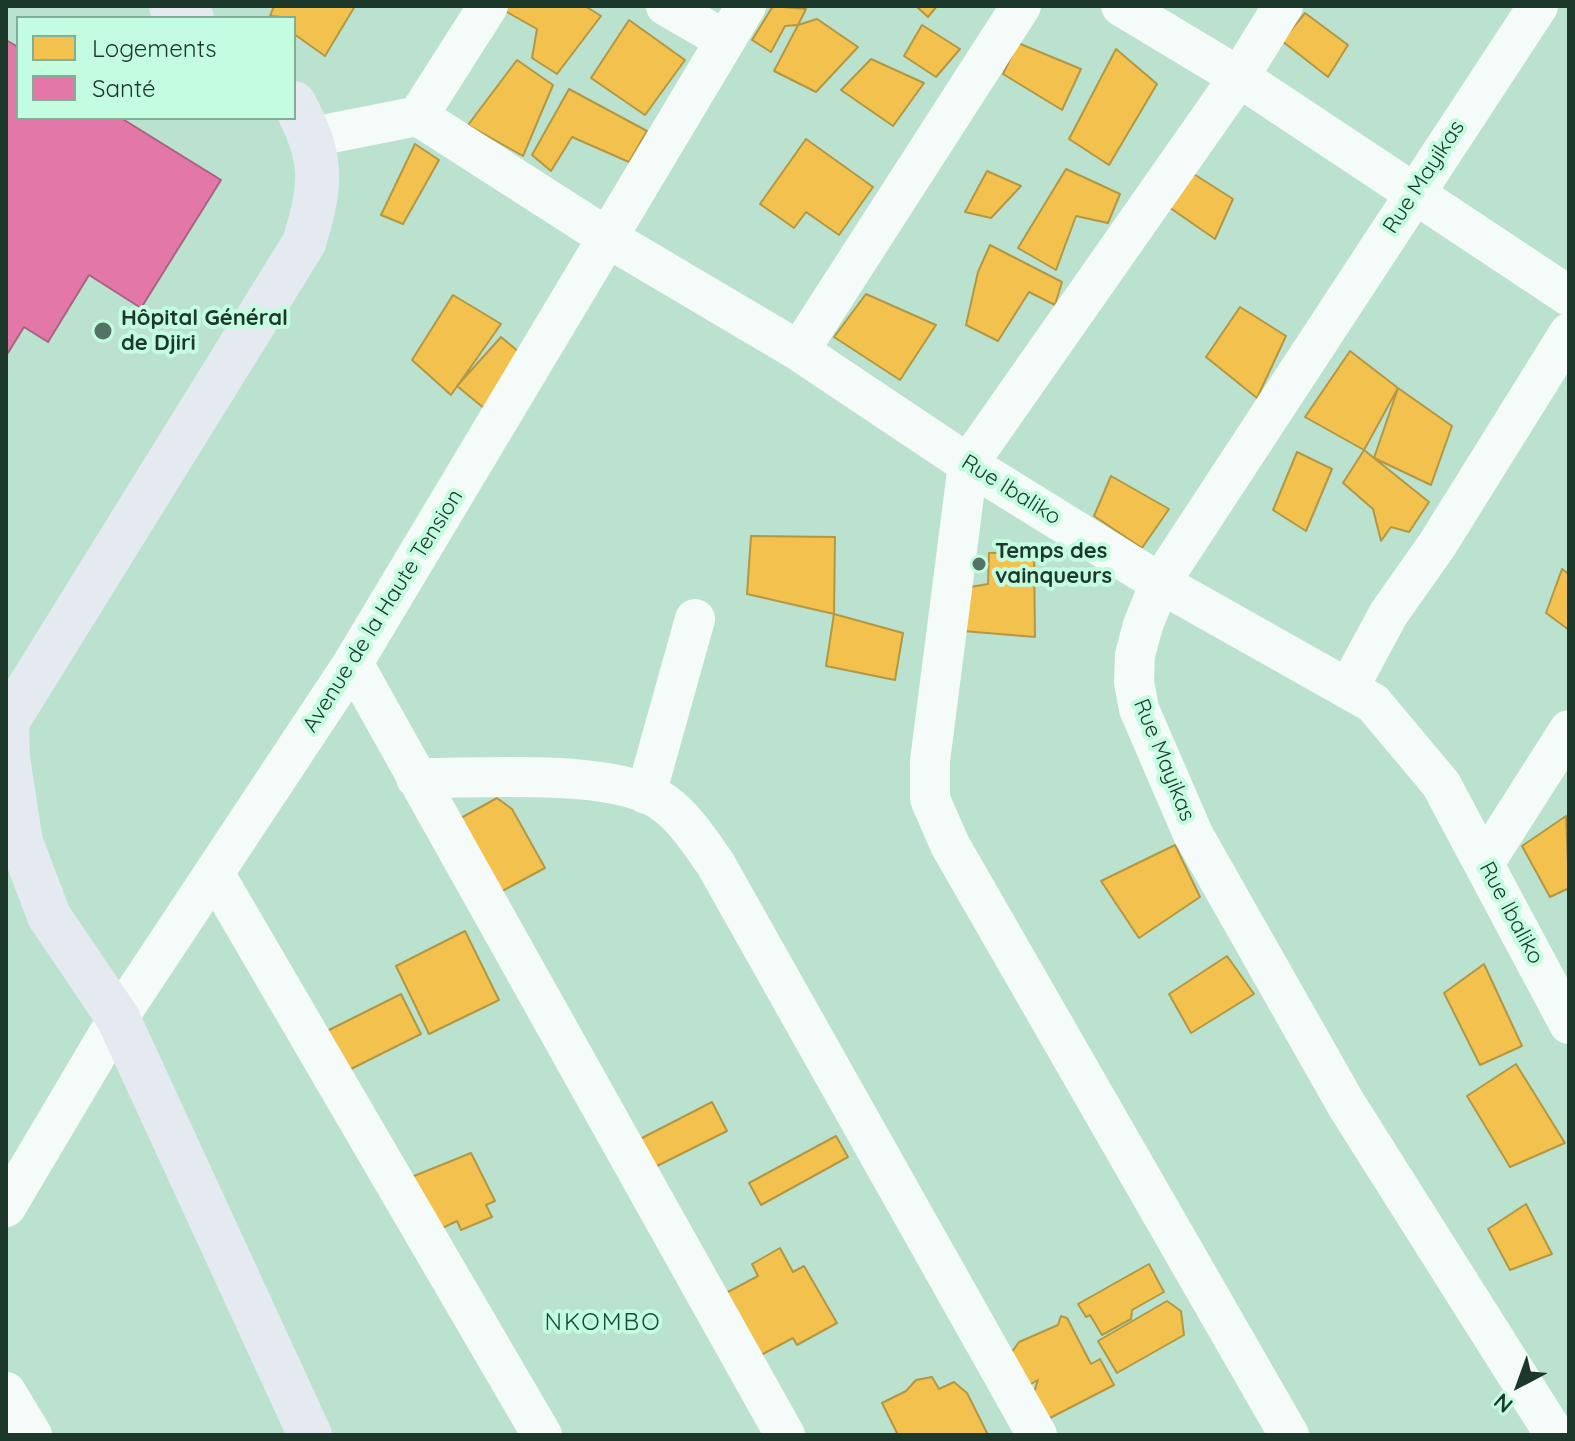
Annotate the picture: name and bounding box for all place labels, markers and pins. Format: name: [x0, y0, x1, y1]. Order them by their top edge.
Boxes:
place label: Hôpital Général de Djiri: [121, 305, 288, 356]
marker: Hôpital Général de Djiri: [92, 320, 114, 342]
place label: Temps des vainqueurs: [995, 538, 1112, 590]
marker: Temps des vainqueurs: [970, 555, 988, 573]

